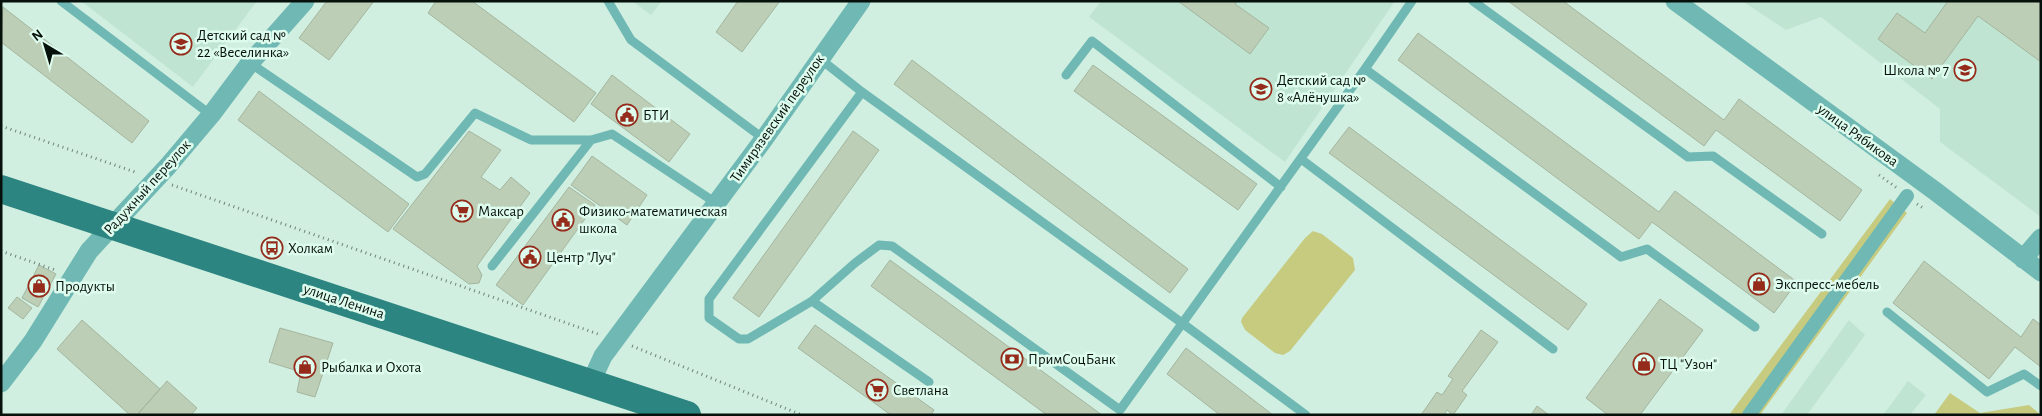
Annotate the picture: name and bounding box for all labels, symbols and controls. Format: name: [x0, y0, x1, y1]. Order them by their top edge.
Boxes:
north arrow: [20, 20, 70, 70]
text: N: [29, 27, 46, 44]
place label: Детский сад № 22 «Веселинка»: [197, 28, 289, 60]
school or university icon: Детский сад № 22 «Веселинка»: [169, 32, 193, 56]
street label: Тимирязевский переулок: [728, 52, 827, 185]
school or university icon: Школа № 7: [1953, 58, 1977, 82]
place label: Школа № 7: [1883, 63, 1949, 78]
place label: Детский сад № 8 «Алёнушка»: [1277, 73, 1366, 105]
school or university icon: Детский сад № 8 «Алёнушка»: [1249, 77, 1273, 101]
street label: улица Рябикова: [1814, 101, 1901, 170]
public building icon: БТИ: [615, 103, 639, 127]
place label: БТИ: [643, 108, 669, 123]
street label: Радужный переулок: [101, 137, 194, 238]
supermarket icon: Максар: [450, 199, 474, 223]
place label: Максар: [478, 204, 524, 219]
place label: Физико-математическая школа: [579, 204, 728, 236]
public building icon: Физико-математическая школа: [551, 208, 575, 232]
bus stop icon: Холкам: [260, 236, 284, 260]
place label: Холкам: [288, 241, 333, 256]
public building icon: Центр "Луч": [518, 245, 542, 269]
place label: Центр "Луч": [546, 250, 616, 265]
shop icon: Экспресс-мебель: [1747, 272, 1771, 296]
shop icon: Продукты: [27, 274, 51, 298]
place label: Экспресс-мебель: [1775, 277, 1879, 292]
place label: Продукты: [55, 279, 115, 294]
street label: улица Ленина: [301, 281, 386, 322]
bank icon: ПримСоцБанк: [1000, 347, 1024, 371]
place label: ПримСоцБанк: [1028, 352, 1116, 367]
shop icon: ТЦ "Узон": [1632, 352, 1656, 376]
shop icon: Рыбалка и Охота: [293, 355, 317, 379]
place label: ТЦ "Узон": [1660, 357, 1717, 372]
place label: Рыбалка и Охота: [321, 360, 421, 375]
supermarket icon: Светлана: [865, 378, 889, 402]
place label: Светлана: [893, 383, 949, 398]

